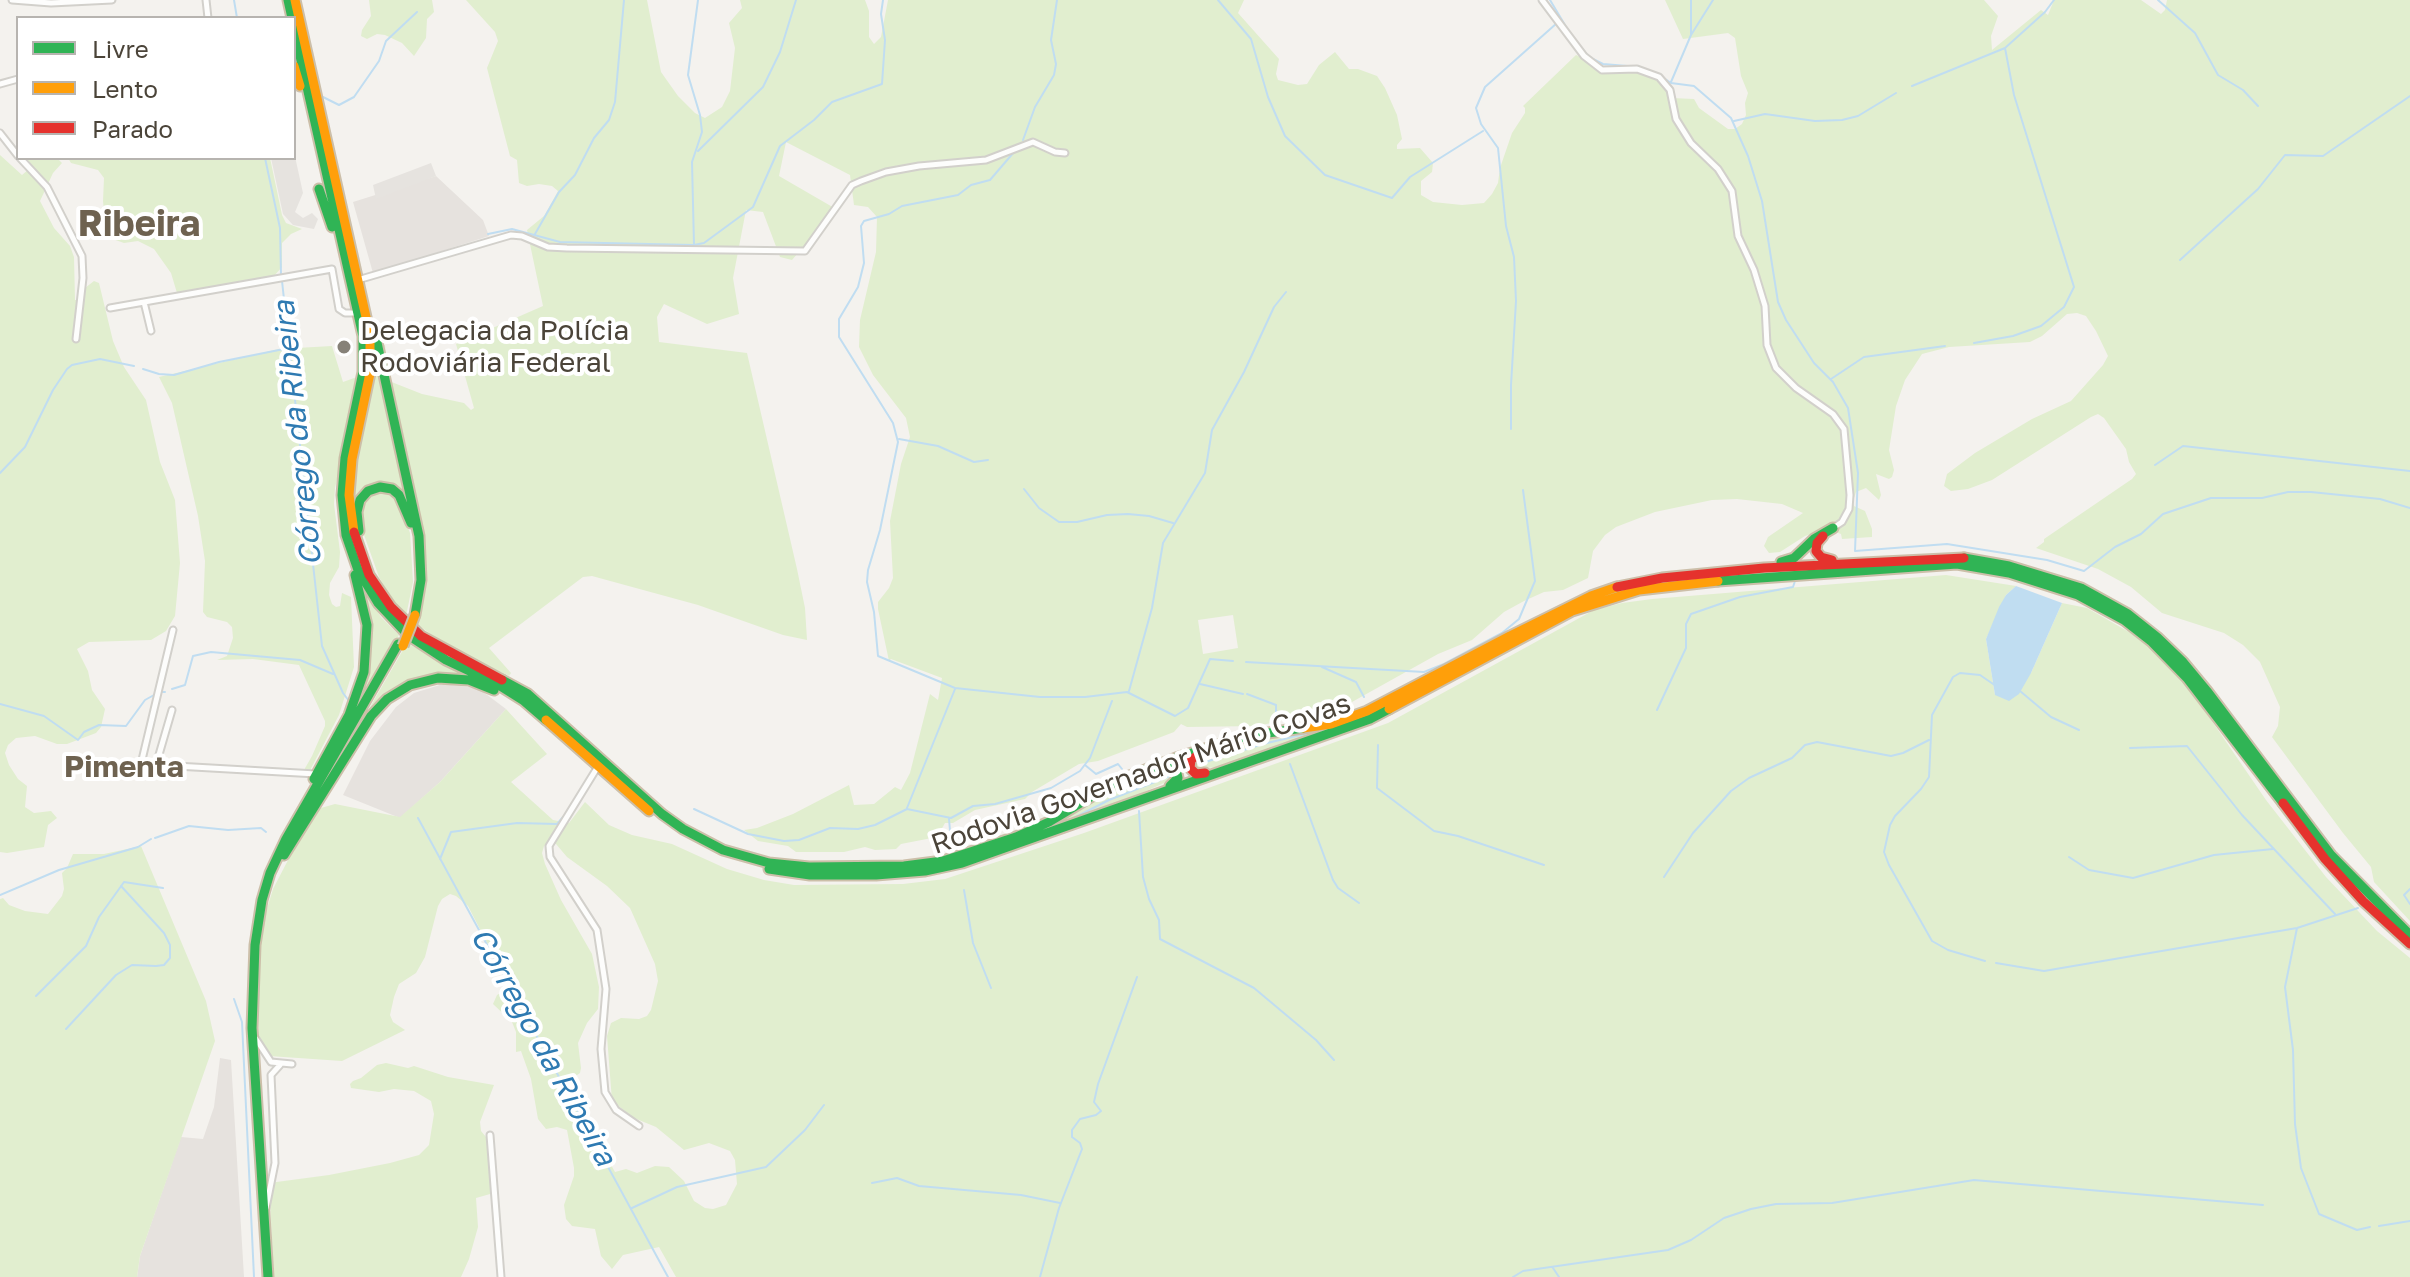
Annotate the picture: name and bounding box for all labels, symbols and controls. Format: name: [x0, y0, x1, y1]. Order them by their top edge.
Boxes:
legend: [16, 16, 296, 160]
text: Livre: [92, 34, 149, 63]
text: Lento: [92, 74, 158, 103]
text: Parado: [92, 114, 173, 143]
district label: Ribeira: [78, 203, 200, 247]
water label: Córrego da Ribeira: [266, 299, 330, 567]
place label: Delegacia da Polícia Rodoviária Federal: [360, 314, 629, 380]
marker: Delegacia da Polícia Rodoviária Federal: [335, 338, 353, 356]
street label: Rodovia Governador Mário Covas: [927, 686, 1355, 862]
district label: Pimenta: [64, 749, 184, 785]
water label: Córrego da Ribeira: [463, 922, 623, 1172]

